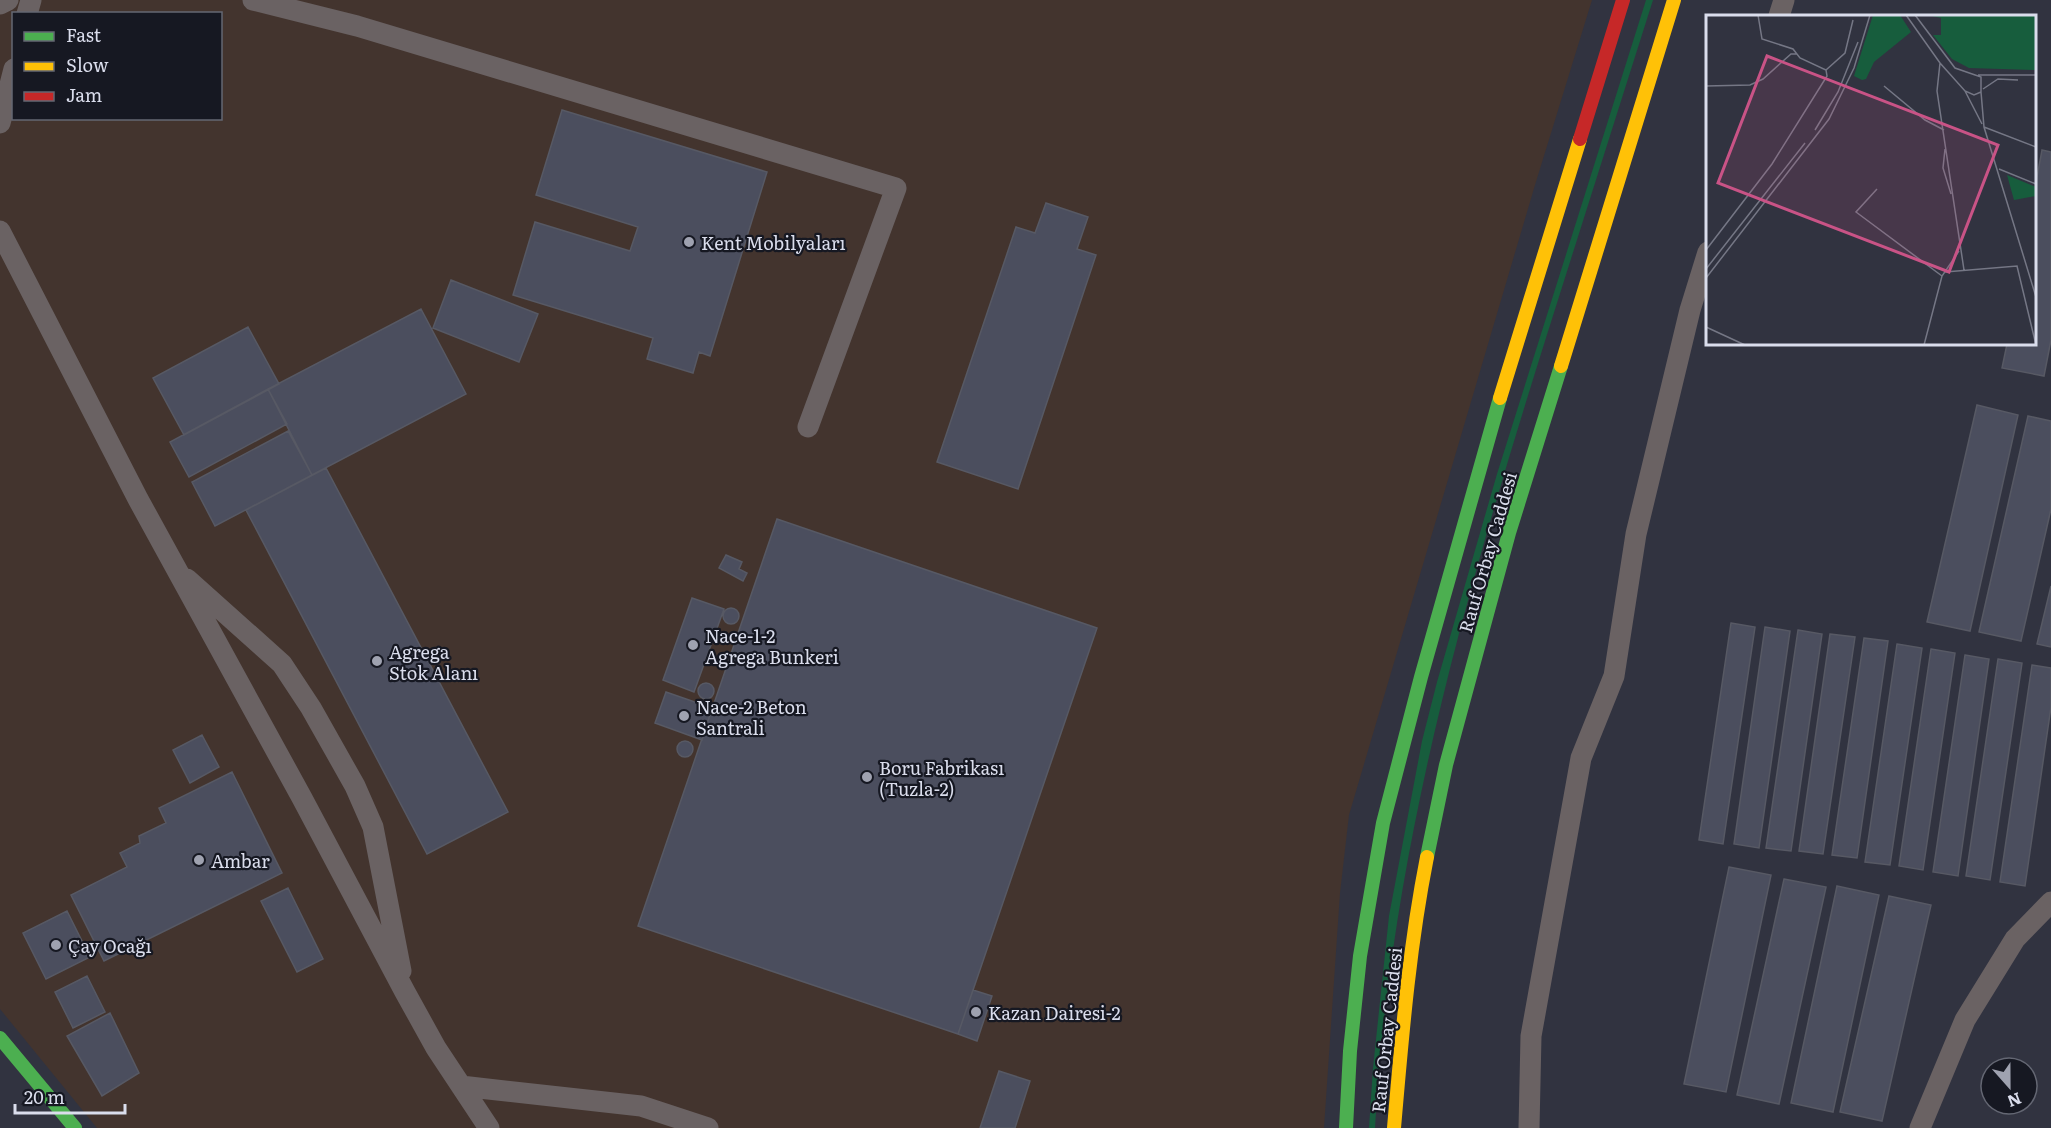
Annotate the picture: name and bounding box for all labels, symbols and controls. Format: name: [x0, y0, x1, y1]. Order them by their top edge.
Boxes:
legend: [12, 12, 222, 120]
inset map: [1706, 15, 2036, 345]
text: Fast: [66, 21, 102, 48]
text: Slow: [66, 51, 109, 78]
text: Jam: [66, 81, 102, 108]
place label: Kent Mobilyaları: [701, 229, 846, 256]
marker: Kent Mobilyaları: [682, 235, 696, 249]
street label: Rauf Orbay Caddesi: [1451, 468, 1523, 636]
place label: Nace-1-2 Agrega Bunkeri: [705, 622, 839, 670]
place label: Agrega Stok Alanı: [389, 638, 478, 686]
marker: Nace-1-2 Agrega Bunkeri: [686, 638, 700, 652]
marker: Agrega Stok Alanı: [370, 654, 384, 668]
place label: Nace-2 Beton Santrali: [696, 693, 807, 741]
marker: Nace-2 Beton Santrali: [677, 709, 691, 723]
place label: Boru Fabrikası (Tuzla-2): [879, 754, 1004, 802]
marker: Boru Fabrikası (Tuzla-2): [860, 770, 874, 784]
place label: Ambar: [211, 847, 270, 874]
marker: Ambar: [192, 853, 206, 867]
place label: Çay Ocağı: [68, 932, 151, 959]
marker: Çay Ocağı: [49, 938, 63, 952]
street label: Rauf Orbay Caddesi: [1364, 946, 1408, 1114]
place label: Kazan Dairesi-2: [988, 999, 1121, 1026]
marker: Kazan Dairesi-2: [969, 1005, 983, 1019]
north arrow: [1979, 1056, 2039, 1116]
scale bar: [15, 1077, 124, 1115]
text: 20 m: [24, 1083, 65, 1110]
text: N: [2004, 1087, 2025, 1115]

